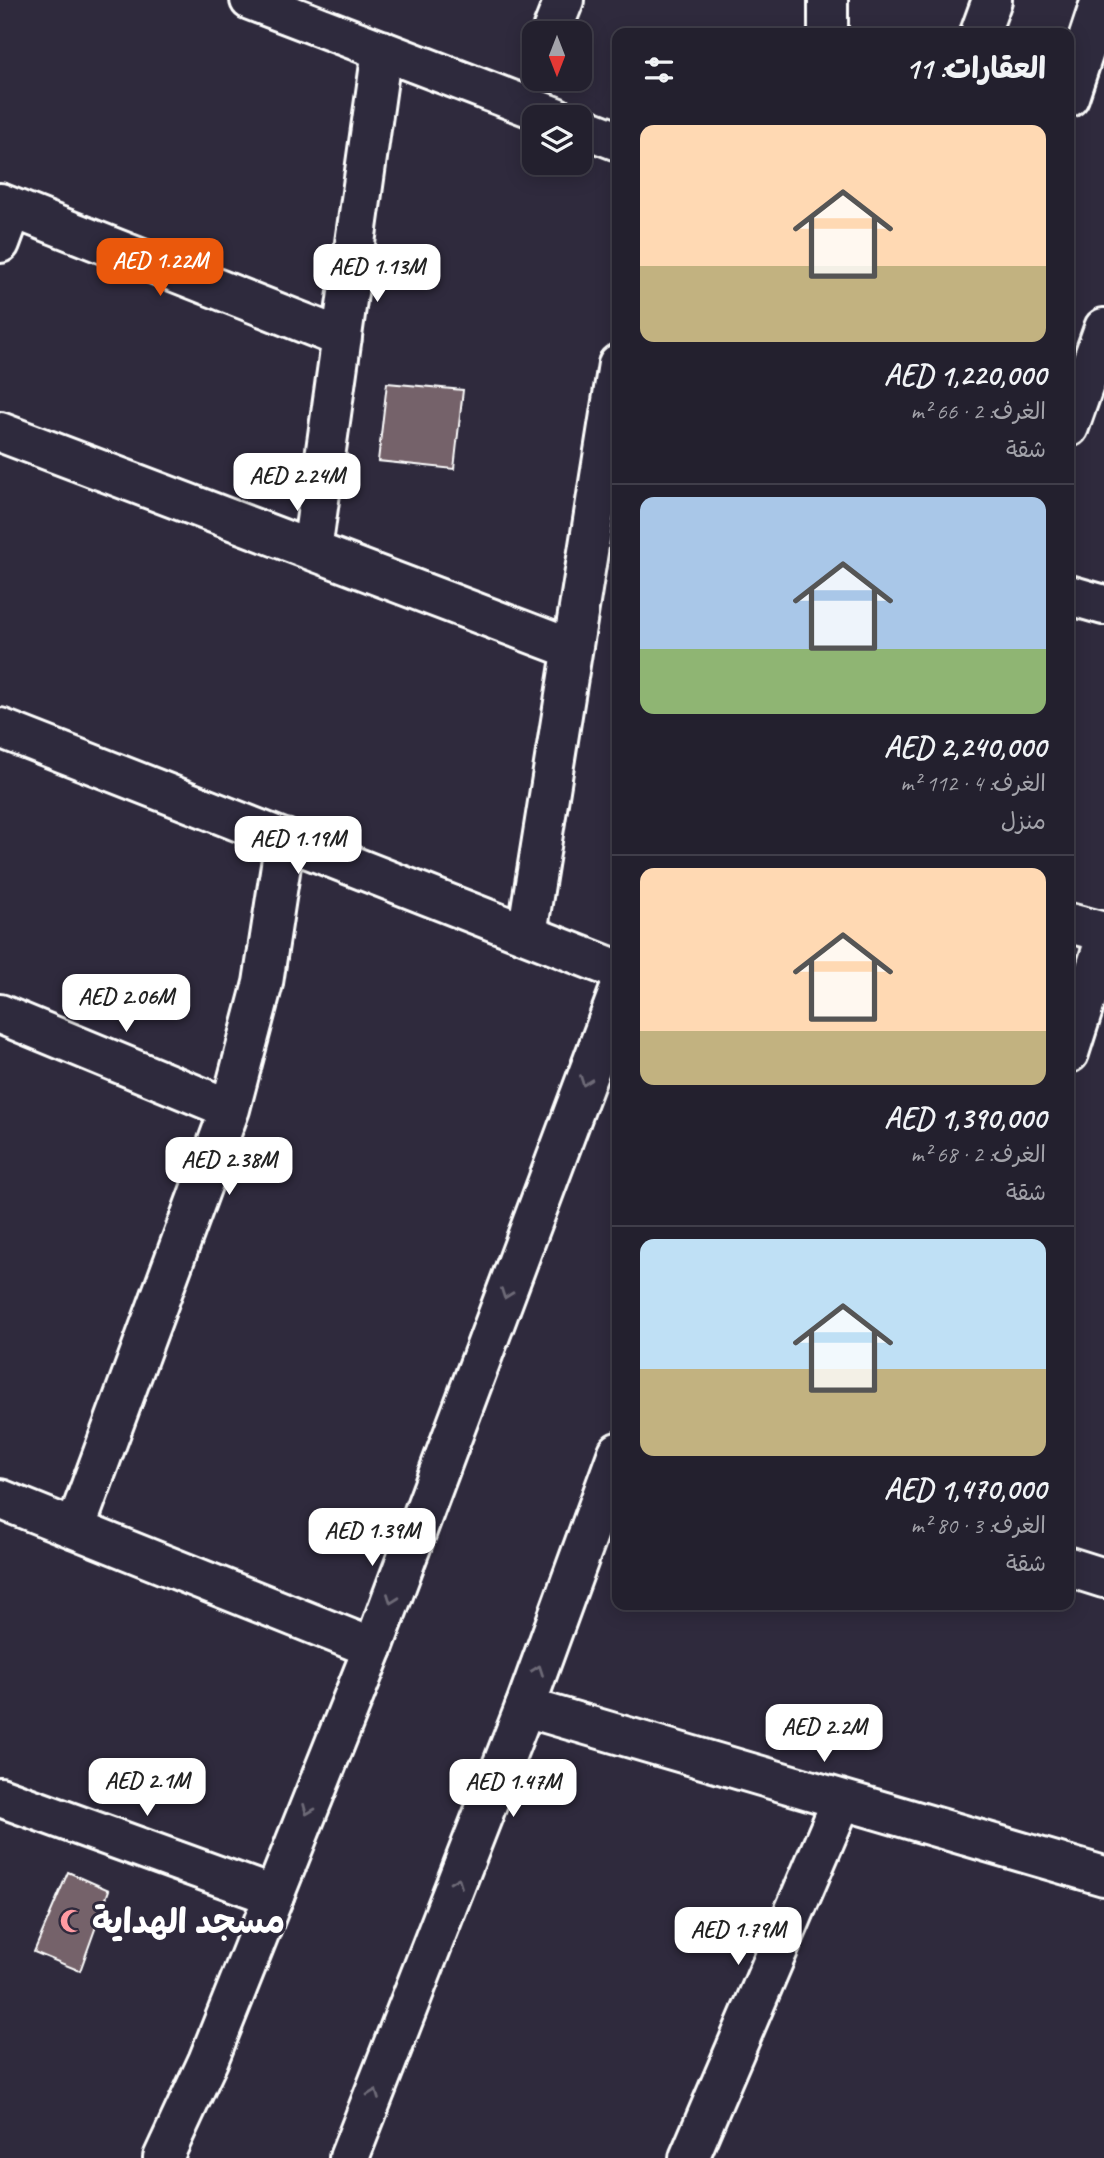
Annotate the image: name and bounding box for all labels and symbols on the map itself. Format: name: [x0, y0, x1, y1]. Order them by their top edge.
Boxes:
north arrow: [522, 21, 592, 91]
pin: AED 1.22M: [80, 238, 240, 298]
pin: AED 1.13M: [297, 244, 457, 304]
pin: AED 2.24M: [217, 454, 377, 513]
pin: AED 1.19M: [218, 816, 378, 876]
pin: AED 2.06M: [46, 974, 206, 1034]
one-way arrow: [580, 1074, 594, 1086]
pin: AED 2.38M: [149, 1138, 309, 1197]
one-way arrow: [500, 1287, 514, 1299]
pin: AED 1.39M: [292, 1508, 452, 1568]
one-way arrow: [386, 1592, 400, 1604]
one-way arrow: [530, 1665, 544, 1677]
pin: AED 2.2M: [752, 1704, 896, 1764]
pin: AED 2.1M: [75, 1758, 219, 1818]
pin: AED 1.47M: [433, 1759, 593, 1819]
one-way arrow: [303, 1804, 317, 1816]
one-way arrow: [448, 1877, 462, 1889]
place label: مسجد الهداية: [92, 1899, 285, 1944]
mosque icon: مسجد الهداية: [58, 1907, 86, 1935]
pin: AED 1.79M: [658, 1908, 818, 1967]
one-way arrow: [365, 2089, 379, 2101]

